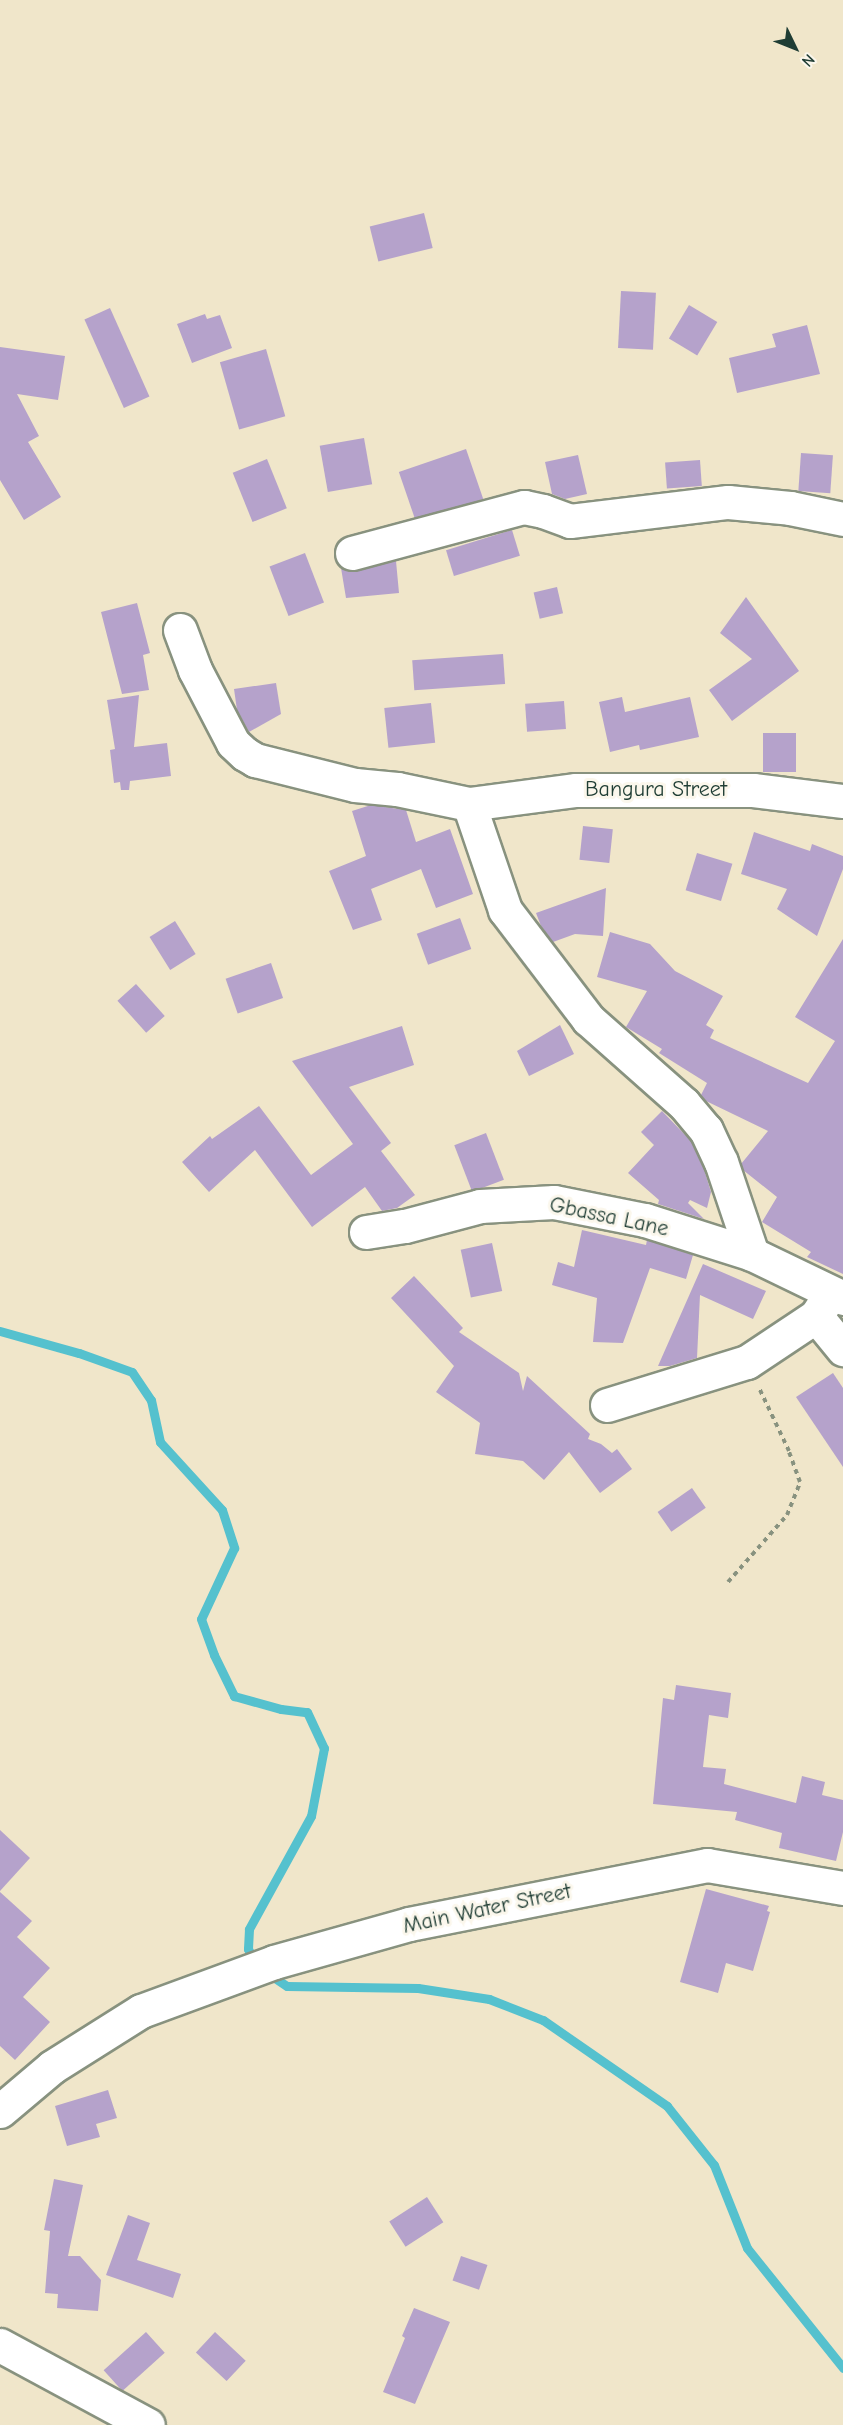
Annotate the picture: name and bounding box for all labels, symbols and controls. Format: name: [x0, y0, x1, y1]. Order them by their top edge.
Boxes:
north arrow: [765, 18, 825, 78]
text: N: [798, 50, 818, 70]
street label: Bangura Street: [585, 777, 727, 803]
street label: Gbassa Lane: [547, 1192, 671, 1242]
street label: Main Water Street: [401, 1878, 573, 1940]

